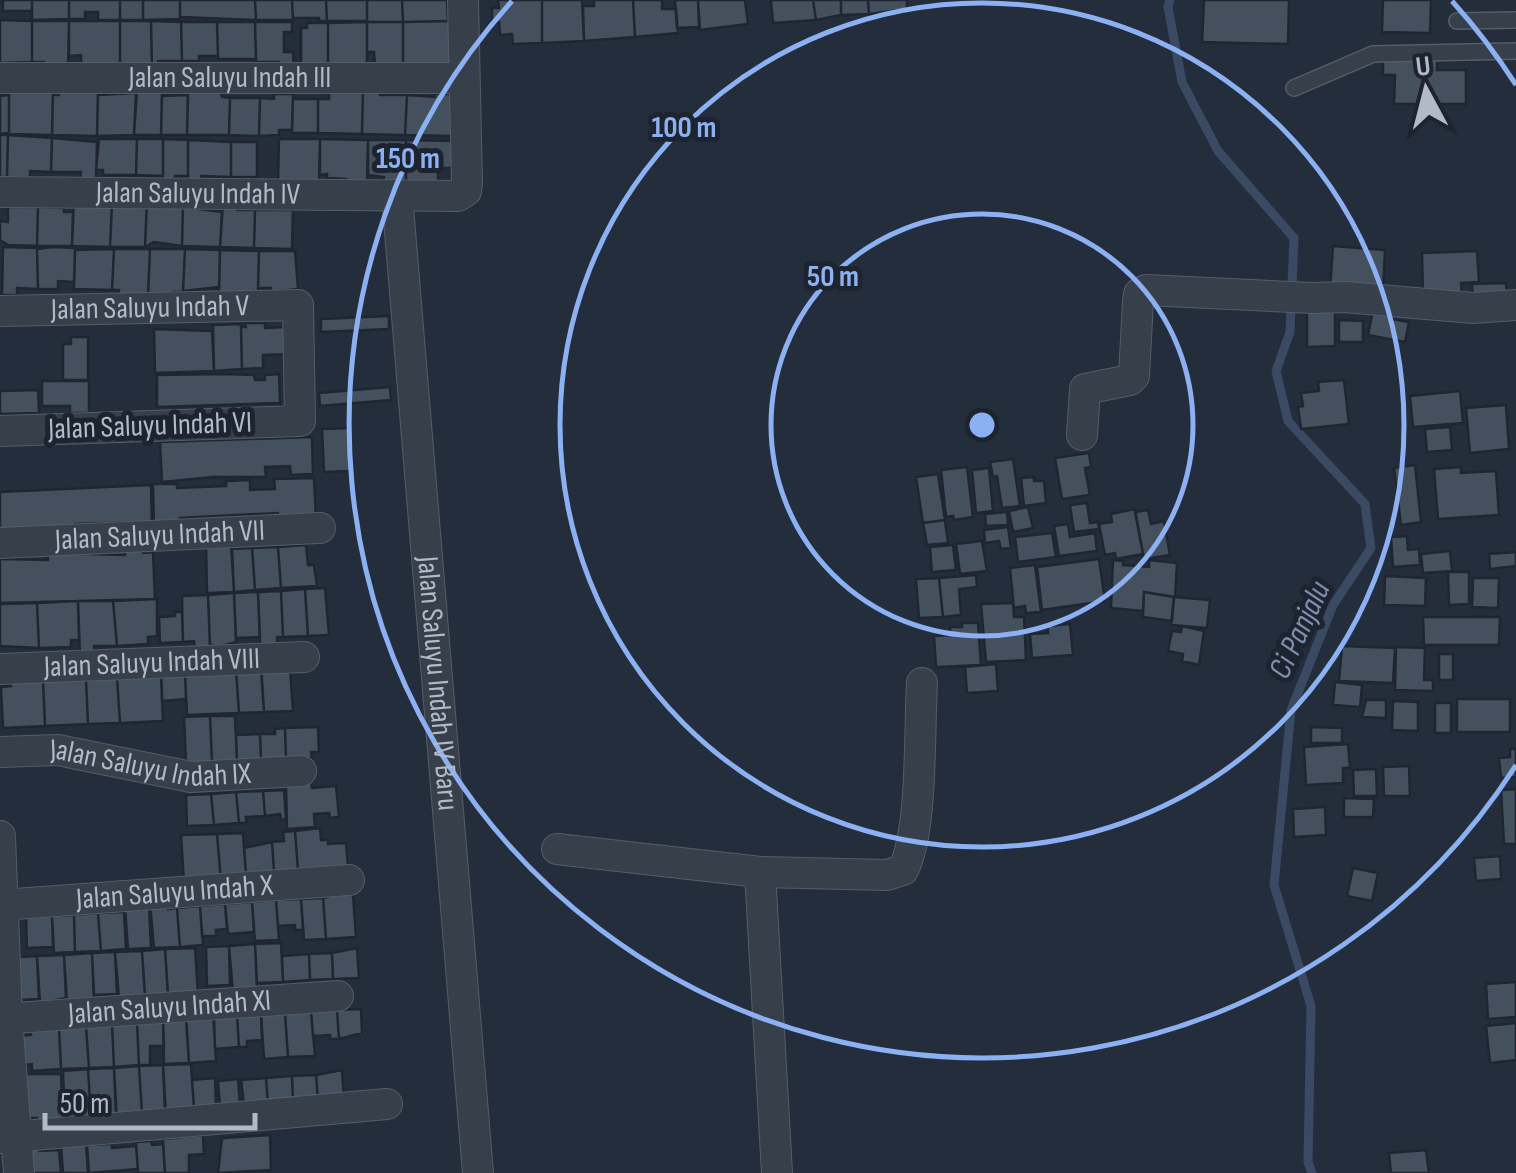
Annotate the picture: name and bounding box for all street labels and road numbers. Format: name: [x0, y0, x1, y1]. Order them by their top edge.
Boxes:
street label: Jalan Saluyu Indah III: [128, 60, 331, 96]
street label: Jalan Saluyu Indah IV: [95, 175, 301, 213]
street label: Jalan Saluyu Indah V: [50, 288, 250, 328]
street label: Jalan Saluyu Indah VI: [46, 404, 253, 448]
street label: Jalan Saluyu Indah VII: [53, 513, 266, 558]
street label: Jalan Saluyu Indah IV Baru: [409, 554, 466, 812]
street label: Jalan Saluyu Indah VIII: [42, 641, 261, 685]
street label: Jalan Saluyu Indah IX: [49, 732, 252, 795]
street label: Jalan Saluyu Indah X: [74, 867, 275, 918]
street label: Jalan Saluyu Indah XI: [66, 983, 272, 1032]

